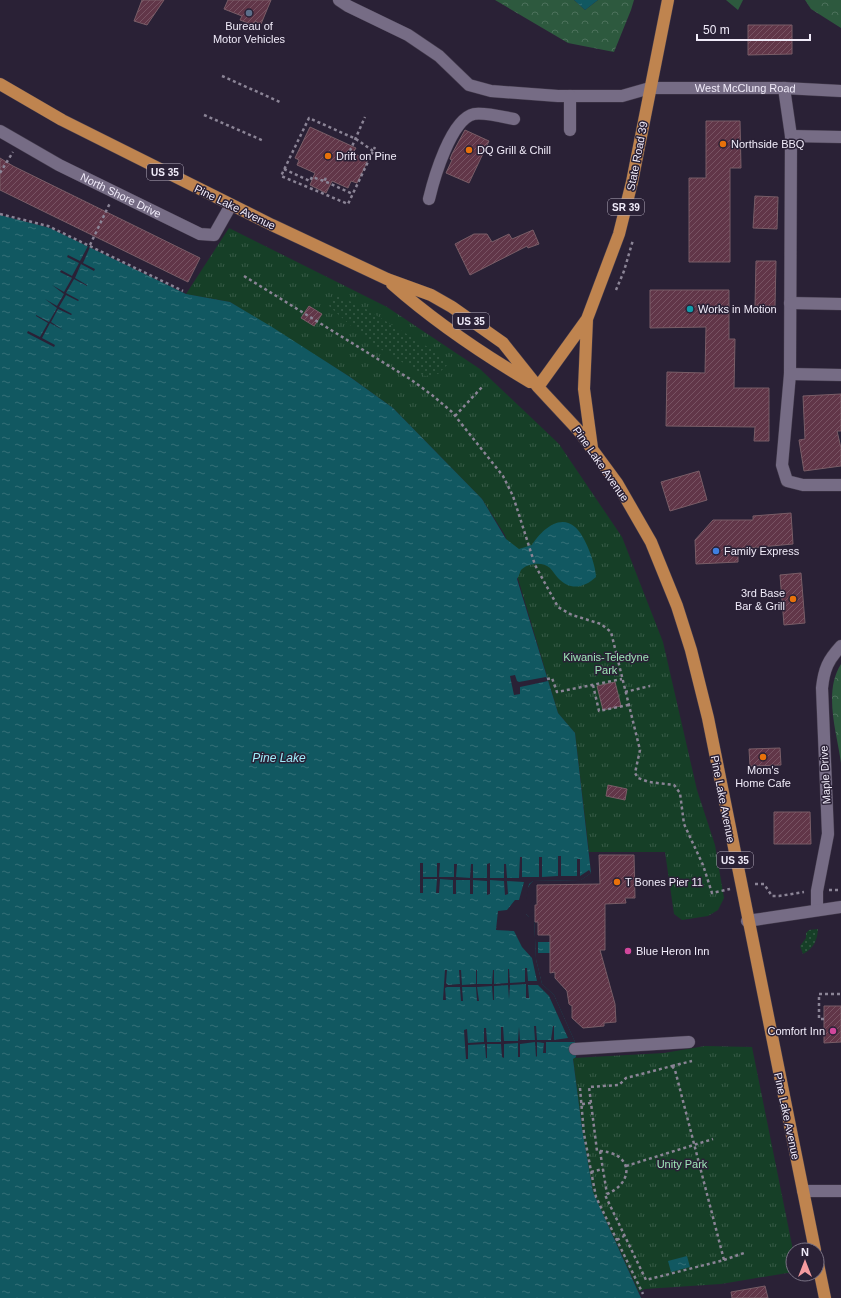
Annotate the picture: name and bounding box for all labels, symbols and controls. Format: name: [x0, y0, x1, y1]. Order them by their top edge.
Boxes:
marker: Bureau of Motor Vehicles: [244, 8, 254, 18]
scale bar: [697, 16, 810, 42]
place label: Bureau of Motor Vehicles: [213, 20, 286, 45]
text: 50 m: [703, 23, 730, 37]
street label: West McClung Road: [695, 82, 796, 95]
street label: State Road 39: [624, 120, 650, 192]
place label: Northside BBQ: [731, 138, 805, 150]
marker: Northside BBQ: [718, 139, 728, 149]
place label: DQ Grill & Chill: [477, 144, 551, 156]
marker: DQ Grill & Chill: [464, 145, 474, 155]
place label: Drift on Pine: [336, 150, 397, 162]
marker: Drift on Pine: [323, 151, 333, 161]
road number: US 35: [147, 164, 183, 180]
street label: North Shore Drive: [79, 171, 163, 220]
street label: Pine Lake Avenue: [193, 182, 277, 232]
road number: SR 39: [608, 199, 644, 215]
place label: Works in Motion: [698, 303, 777, 315]
marker: Works in Motion: [685, 304, 695, 314]
road number: US 35: [453, 313, 489, 329]
street label: Pine Lake Avenue: [571, 424, 631, 504]
place label: Family Express: [724, 545, 800, 557]
marker: Family Express: [711, 546, 721, 556]
place label: 3rd Base Bar & Grill: [735, 587, 785, 612]
marker: 3rd Base Bar & Grill: [788, 594, 798, 604]
park label: Kiwanis-Teledyne Park: [563, 651, 649, 676]
street label: Maple Drive: [817, 745, 833, 805]
water label: Pine Lake: [252, 751, 306, 765]
marker: Mom's Home Cafe: [758, 752, 768, 762]
street label: Pine Lake Avenue: [709, 754, 737, 844]
place label: Mom's Home Cafe: [735, 764, 791, 789]
road number: US 35: [717, 852, 753, 868]
place label: T Bones Pier 11: [625, 876, 703, 888]
marker: T Bones Pier 11: [612, 877, 622, 887]
place label: Blue Heron Inn: [636, 945, 709, 957]
marker: Blue Heron Inn: [623, 946, 633, 956]
place label: Comfort Inn: [768, 1025, 825, 1037]
marker: Comfort Inn: [828, 1026, 838, 1036]
street label: Pine Lake Avenue: [772, 1071, 802, 1161]
park label: Unity Park: [657, 1158, 708, 1170]
north arrow: [785, 1242, 825, 1282]
text: N: [801, 1246, 809, 1258]

